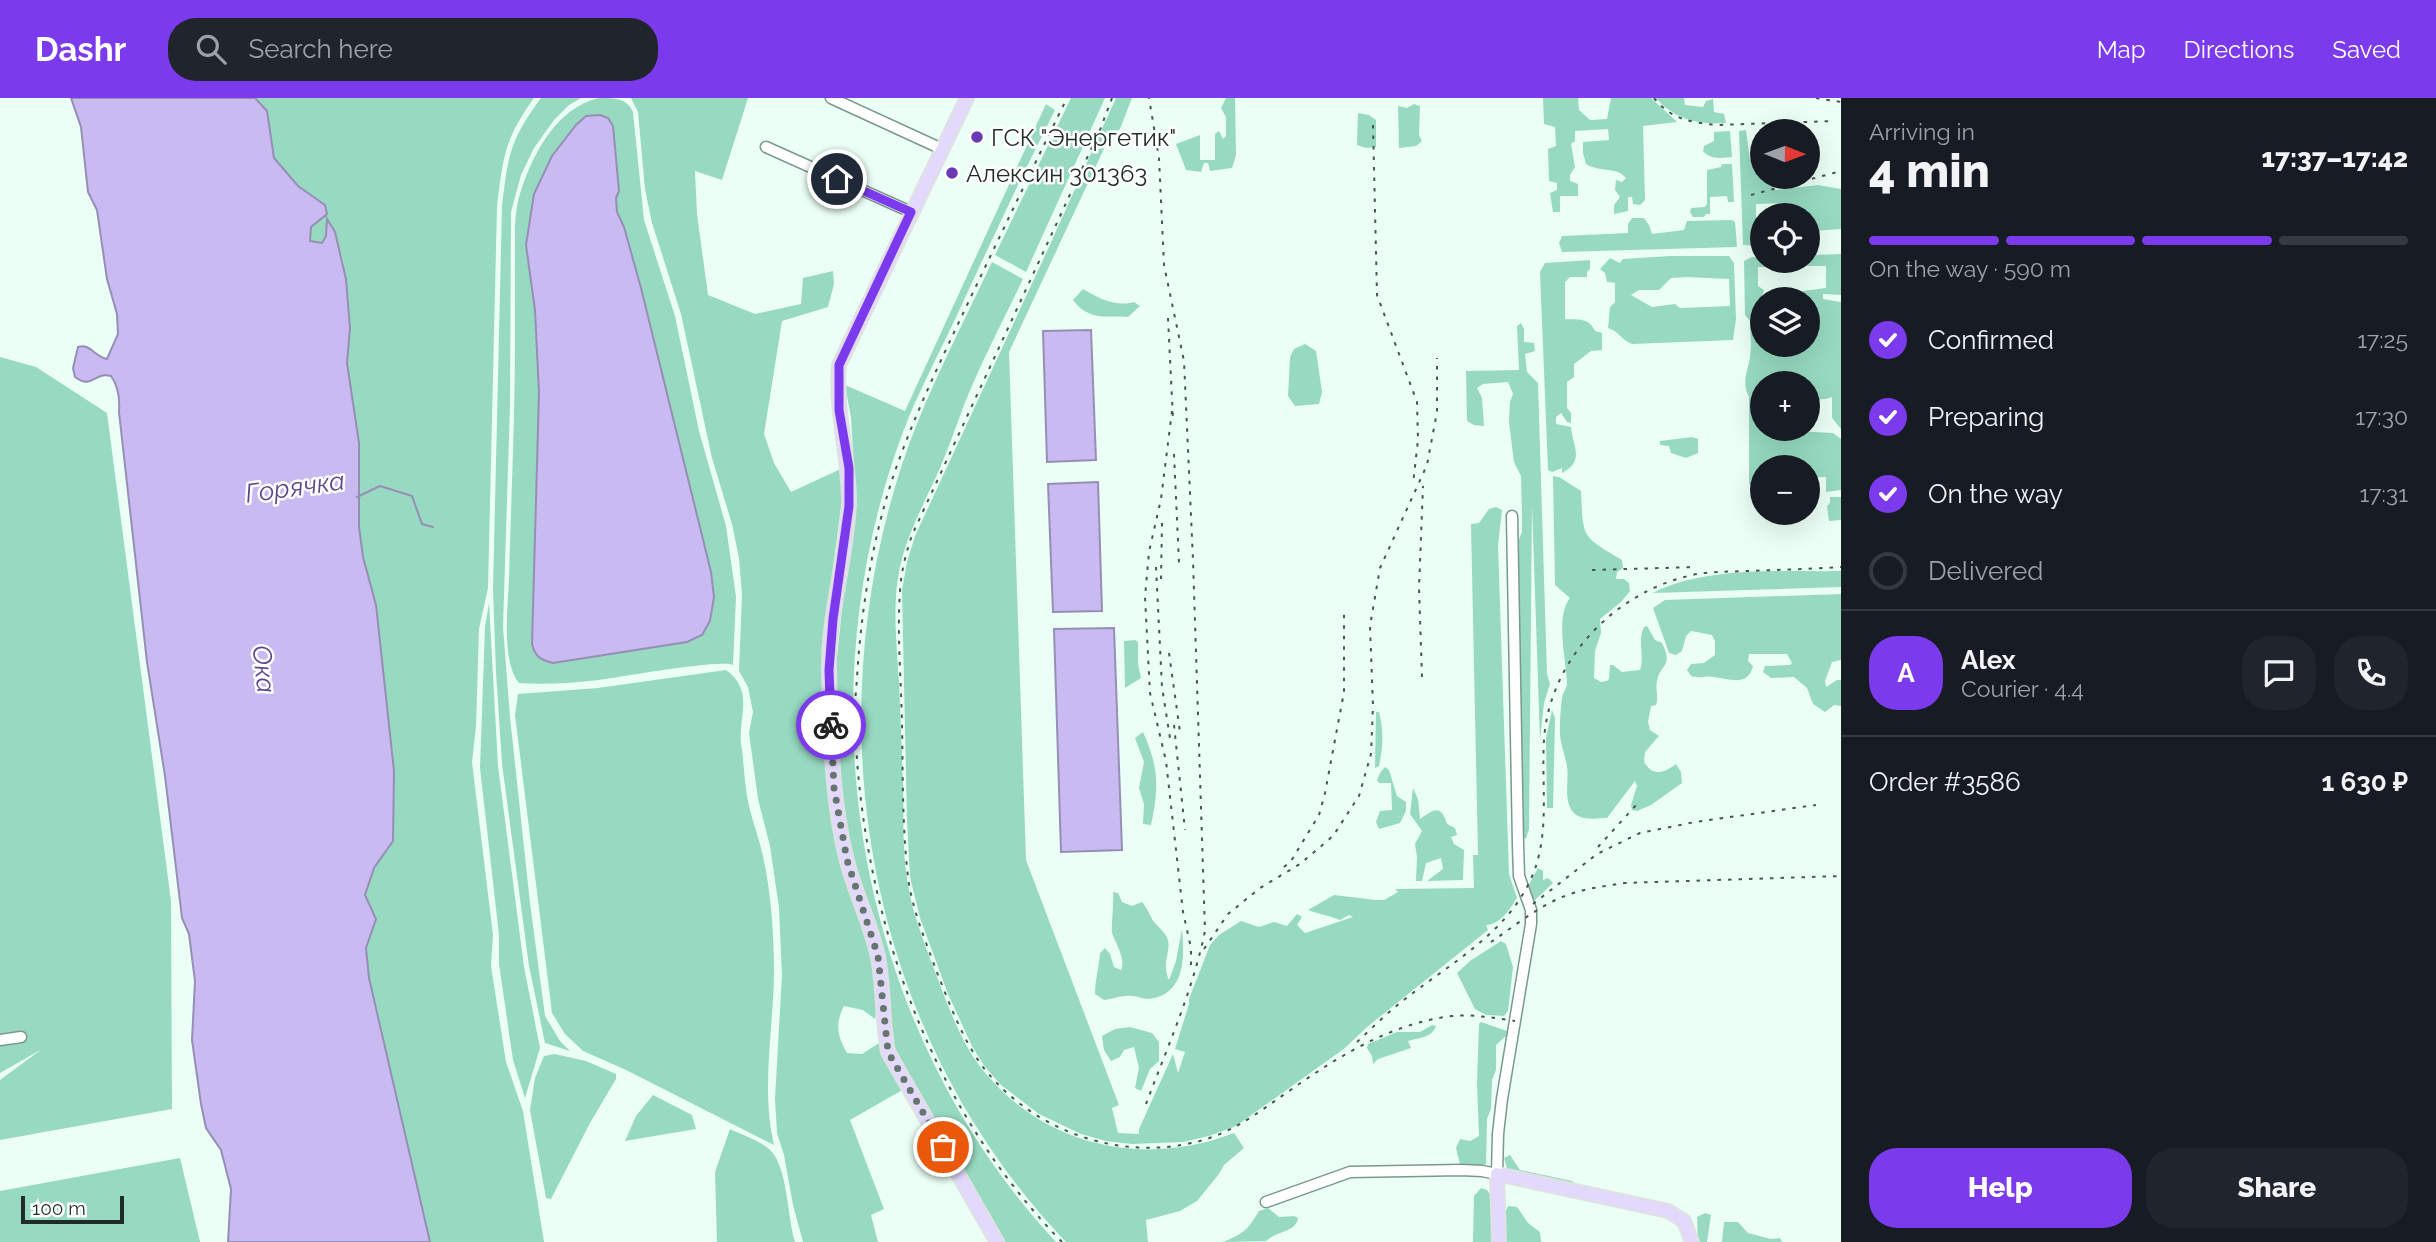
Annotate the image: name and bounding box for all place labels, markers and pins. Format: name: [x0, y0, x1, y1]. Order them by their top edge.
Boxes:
place label: ГСК "Энергетик": [991, 123, 1176, 152]
marker: ГСК "Энергетик": [969, 129, 985, 145]
pin: [807, 149, 867, 209]
place label: Алексин 301363: [966, 159, 1147, 188]
marker: Алексин 301363: [944, 165, 960, 181]
pin: [913, 1117, 973, 1177]

